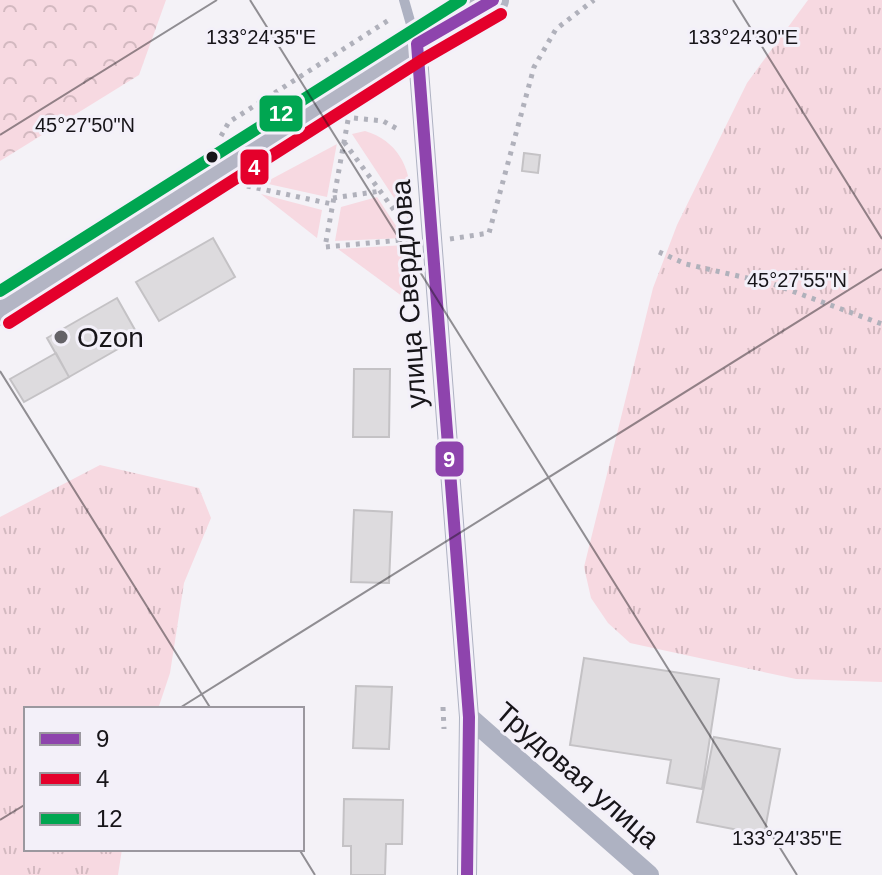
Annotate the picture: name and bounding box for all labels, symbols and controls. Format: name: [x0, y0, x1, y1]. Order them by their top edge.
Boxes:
text: 133°24'35"E: [206, 26, 316, 48]
text: 133°24'30"E: [688, 26, 798, 48]
line badge: 12: [258, 94, 304, 133]
text: 12: [269, 101, 293, 126]
text: 45°27'50"N: [35, 114, 135, 136]
line badge: 4: [239, 148, 270, 186]
unlabelled marker: [204, 149, 220, 165]
text: 4: [248, 155, 261, 180]
street label: улица Свердлова: [385, 178, 432, 409]
text: 45°27'55"N: [747, 269, 847, 291]
place label: Ozon: [77, 322, 144, 353]
marker: Ozon: [52, 328, 70, 346]
line badge: 9: [434, 440, 465, 478]
text: 9: [443, 447, 455, 472]
street label: Трудовая улица: [490, 696, 666, 855]
legend: [24, 707, 304, 851]
text: 9: [96, 725, 109, 752]
text: 4: [96, 765, 109, 792]
text: 12: [96, 805, 123, 832]
text: 133°24'35"E: [732, 827, 842, 849]

